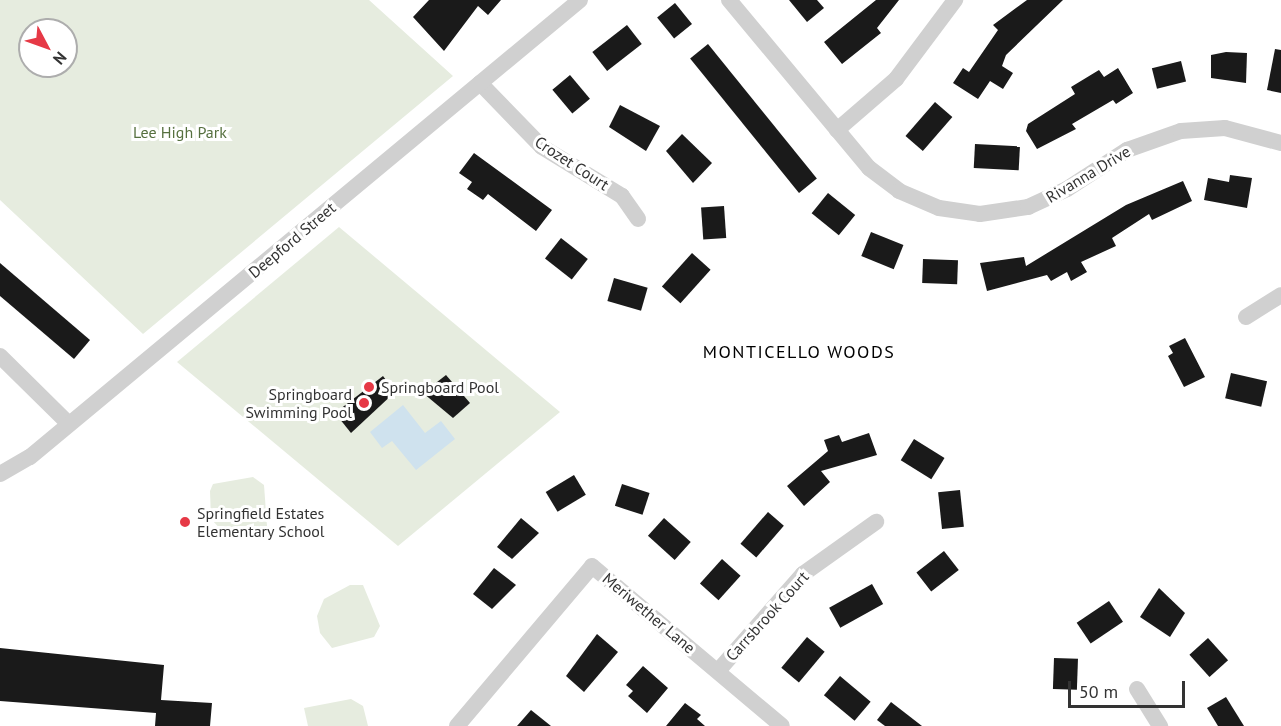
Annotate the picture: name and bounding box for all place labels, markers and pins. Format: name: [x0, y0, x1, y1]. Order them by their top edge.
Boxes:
place label: Springboard Pool: [381, 377, 499, 397]
marker: Springboard Pool: [362, 380, 376, 394]
place label: Springboard Swimming Pool: [245, 384, 352, 422]
marker: Springboard Swimming Pool: [357, 396, 371, 410]
place label: Springfield Estates Elementary School: [197, 503, 325, 541]
marker: Springfield Estates Elementary School: [178, 515, 192, 529]

